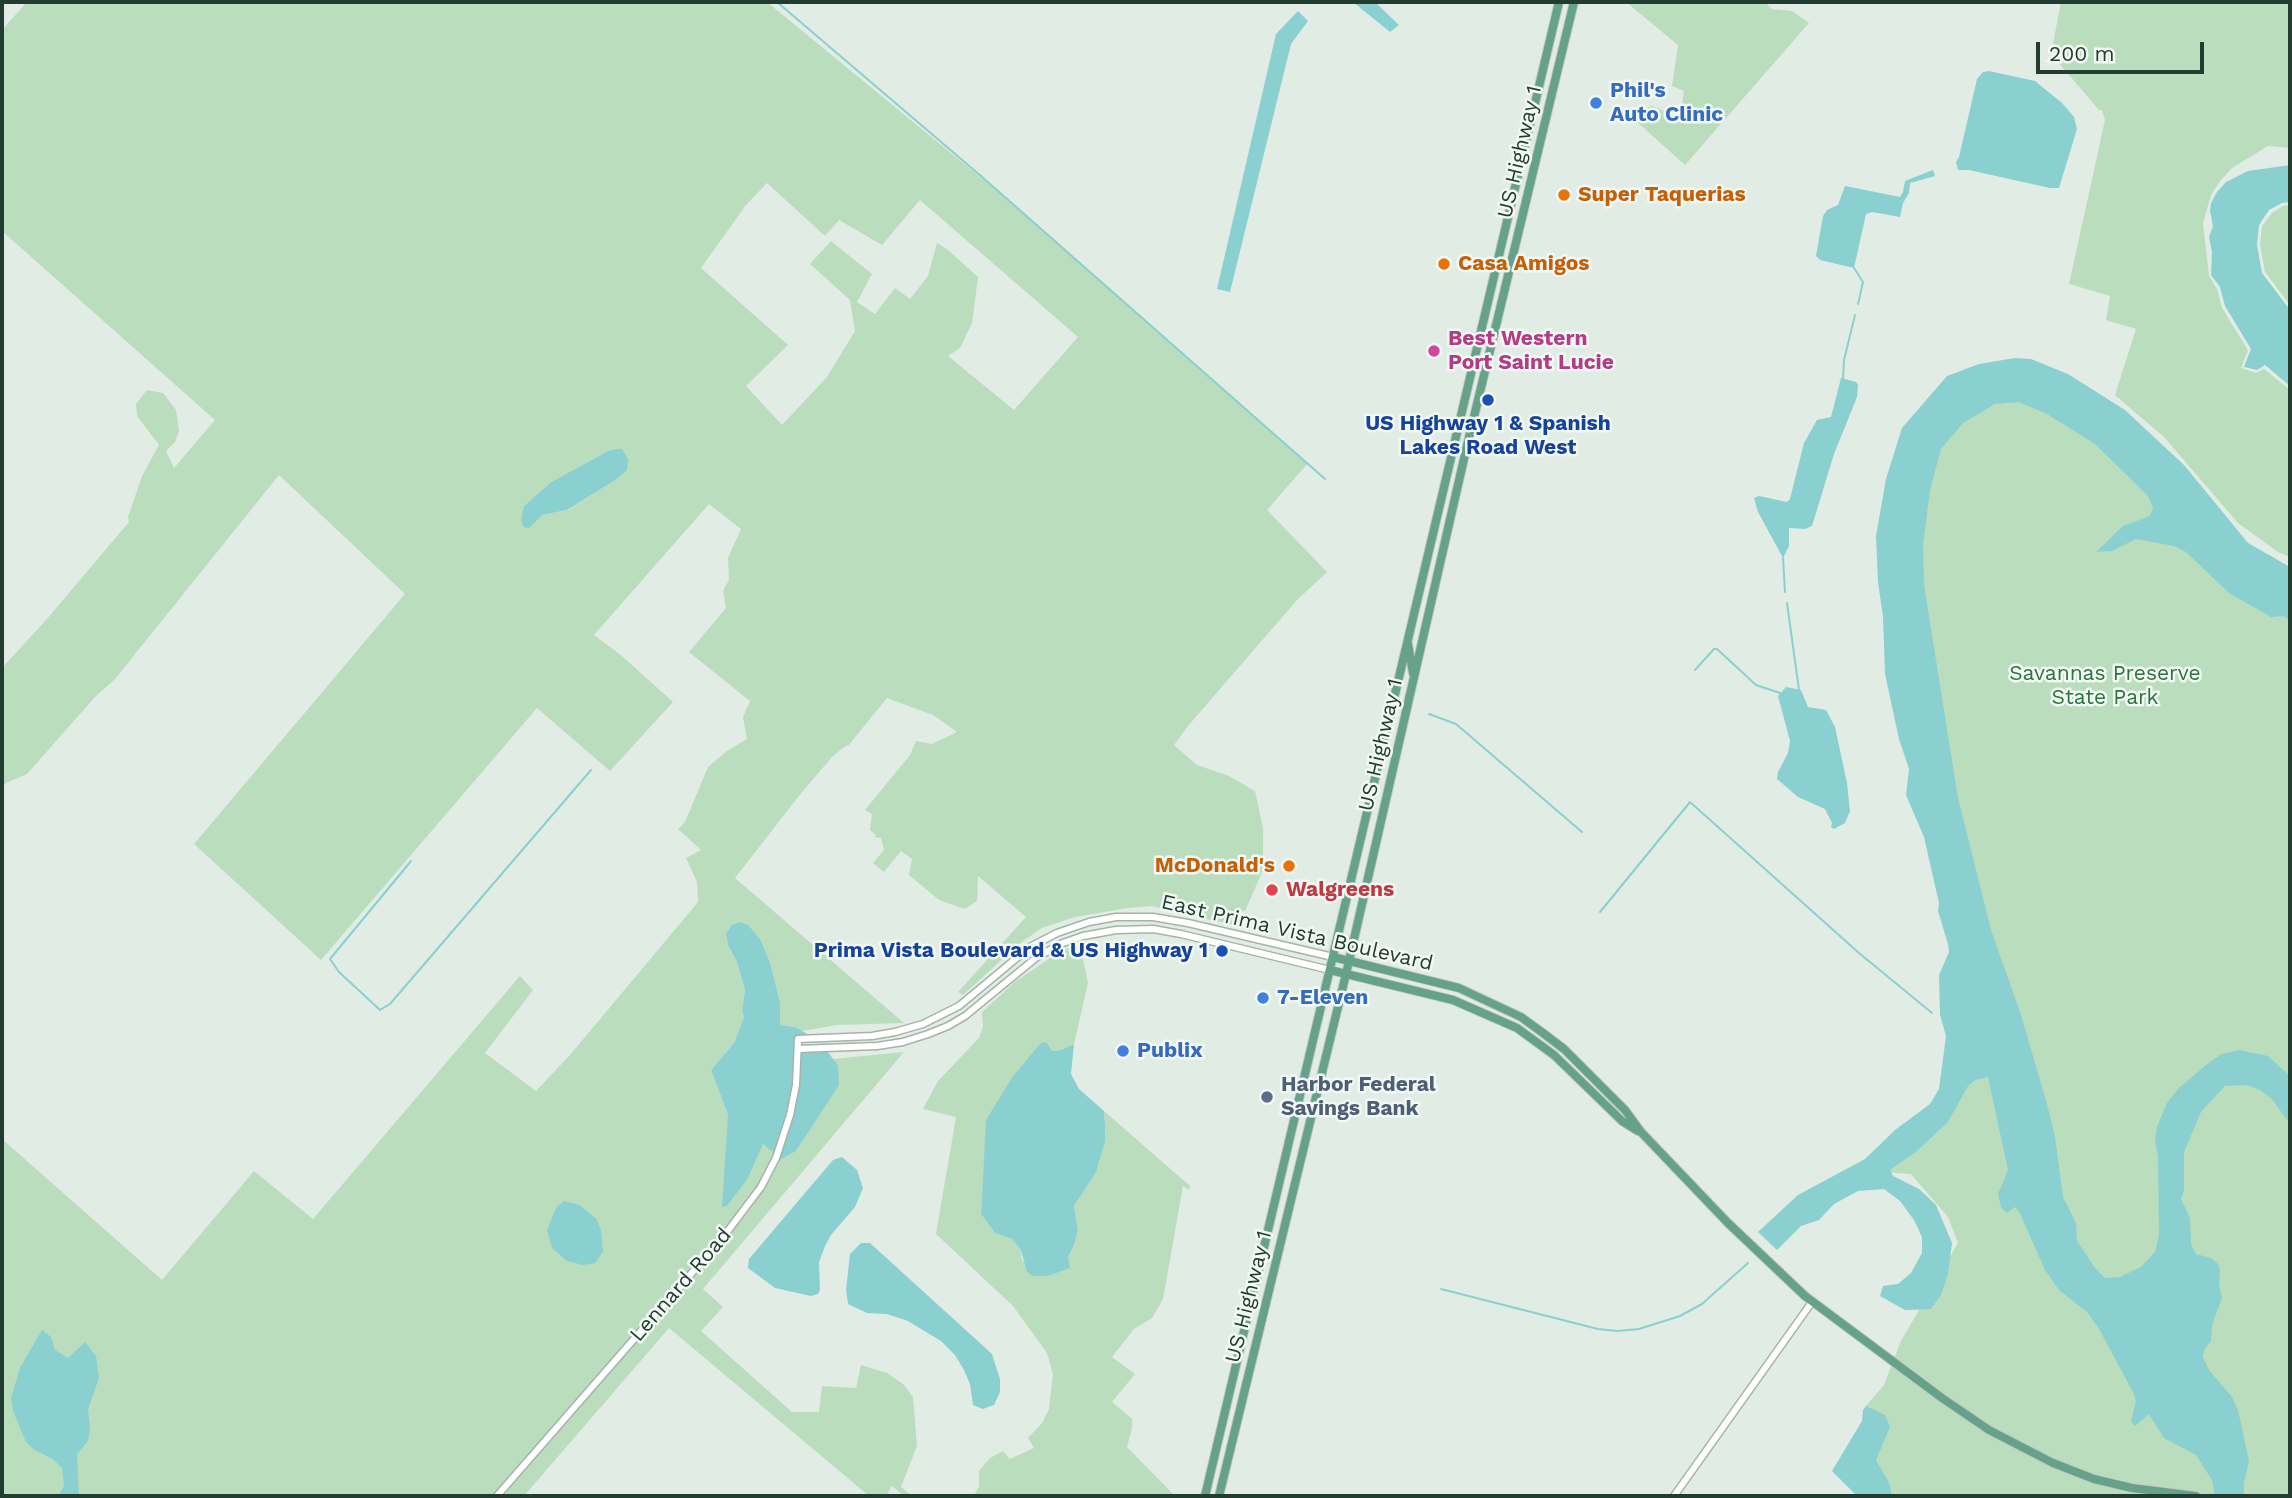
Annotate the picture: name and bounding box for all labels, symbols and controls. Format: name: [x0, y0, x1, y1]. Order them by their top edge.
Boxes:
scale bar: [2040, 28, 2208, 72]
text: 200 m: [2049, 41, 2115, 66]
place label: Phil's Auto Clinic: [1610, 78, 1723, 128]
street label: US Highway 1: [1493, 83, 1547, 221]
marker: Phil's Auto Clinic: [1588, 95, 1604, 111]
place label: Super Taquerias: [1578, 182, 1746, 208]
marker: Super Taquerias: [1556, 187, 1572, 203]
place label: Casa Amigos: [1458, 251, 1589, 277]
marker: Casa Amigos: [1436, 256, 1452, 272]
place label: Best Western Port Saint Lucie: [1448, 326, 1614, 376]
marker: Best Western Port Saint Lucie: [1426, 343, 1442, 359]
marker: US Highway 1 & Spanish Lakes Road West: [1480, 392, 1496, 408]
place label: US Highway 1 & Spanish Lakes Road West: [1365, 411, 1611, 461]
park label: Savannas Preserve State Park: [2009, 661, 2201, 711]
street label: US Highway 1: [1354, 676, 1408, 814]
place label: McDonald's: [1155, 853, 1275, 879]
marker: McDonald's: [1281, 858, 1297, 874]
place label: Walgreens: [1286, 877, 1394, 903]
marker: Walgreens: [1264, 882, 1280, 898]
street label: East Prima Vista Boulevard: [1159, 889, 1435, 977]
place label: Prima Vista Boulevard & US Highway 1: [814, 938, 1208, 964]
marker: Prima Vista Boulevard & US Highway 1: [1214, 943, 1230, 959]
place label: 7-Eleven: [1277, 985, 1368, 1011]
marker: 7-Eleven: [1255, 990, 1271, 1006]
place label: Publix: [1137, 1038, 1203, 1064]
marker: Publix: [1115, 1043, 1131, 1059]
place label: Harbor Federal Savings Bank: [1281, 1072, 1436, 1122]
marker: Harbor Federal Savings Bank: [1259, 1089, 1275, 1105]
street label: Lennard Road: [625, 1223, 737, 1347]
street label: US Highway 1: [1220, 1228, 1278, 1366]

